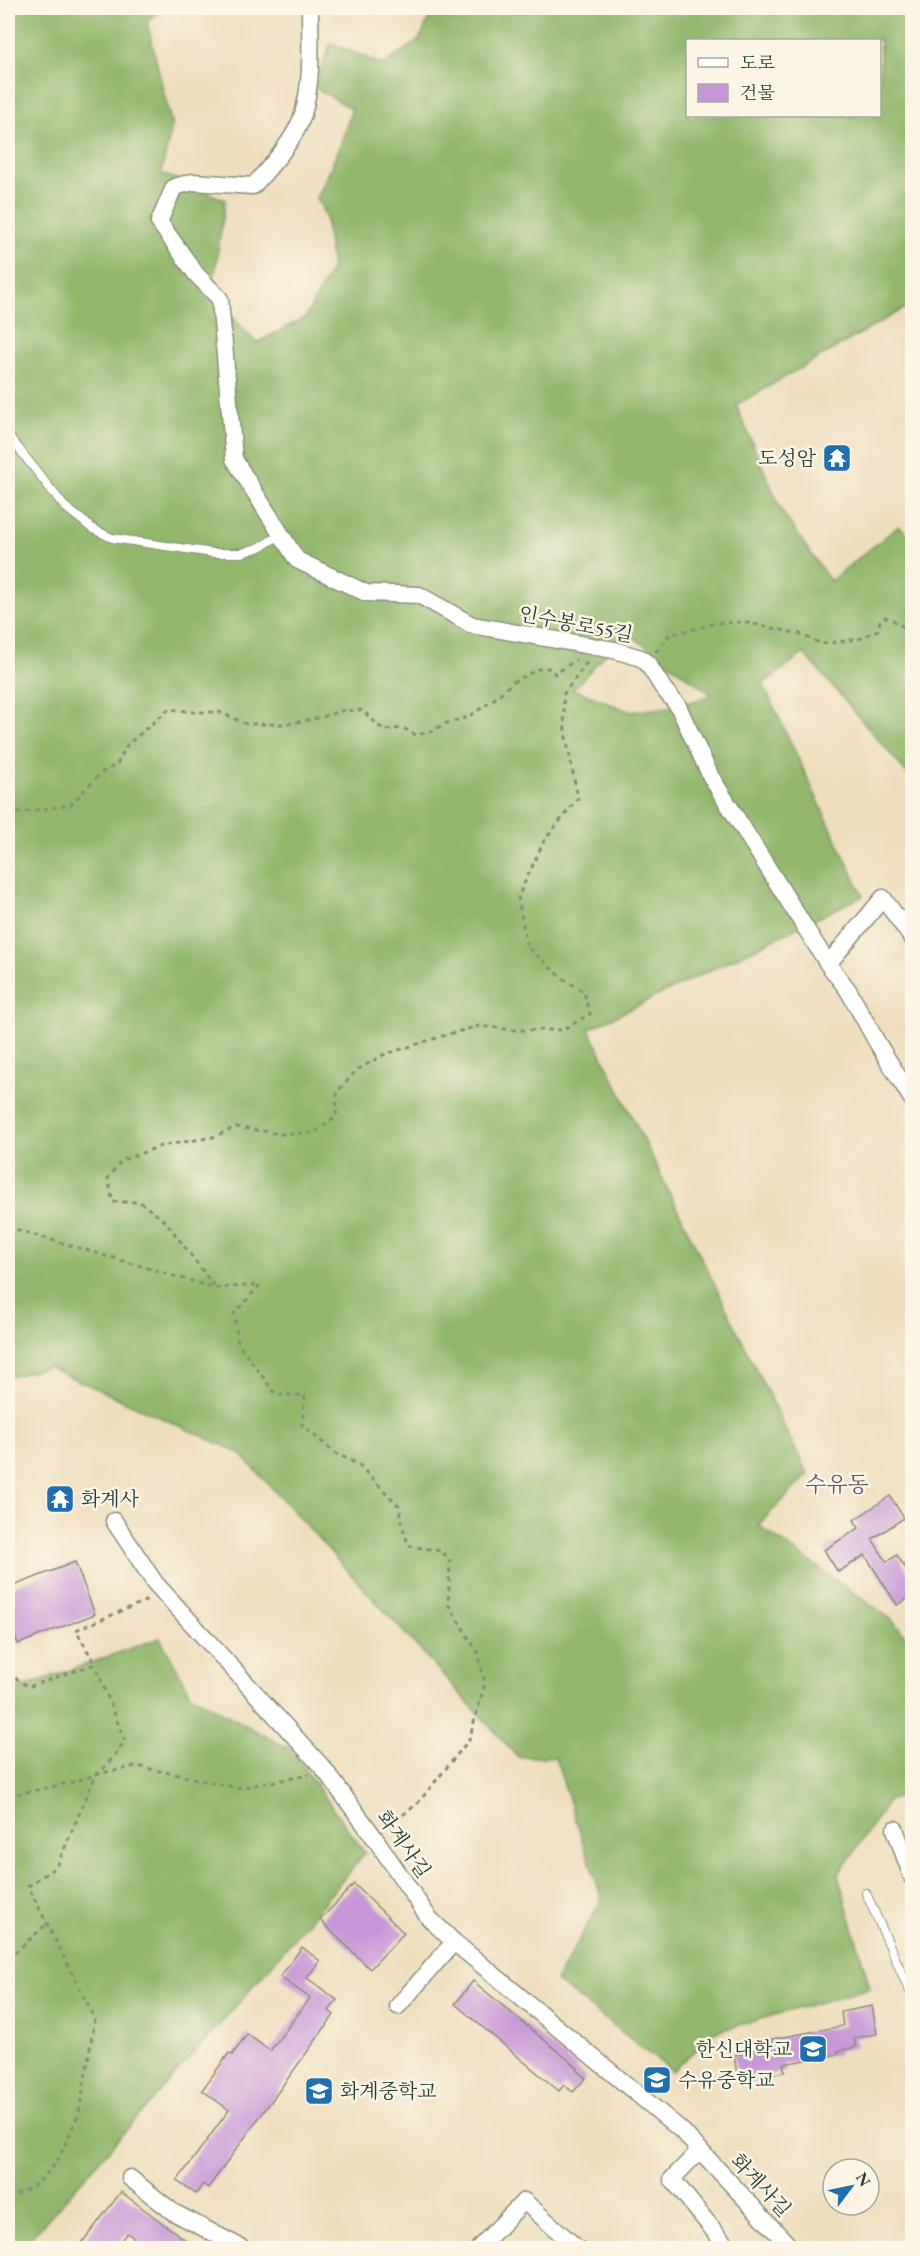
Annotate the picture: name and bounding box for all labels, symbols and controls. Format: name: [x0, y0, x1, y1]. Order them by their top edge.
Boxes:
legend: [686, 39, 881, 117]
text: 도로: [740, 51, 775, 74]
text: 건물: [740, 81, 775, 104]
temple icon: 도성암: [821, 442, 853, 474]
place label: 도성암: [758, 445, 817, 471]
street label: 인수봉로55길: [517, 600, 635, 648]
district label: 수유동: [805, 1470, 869, 1499]
temple icon: 화계사: [44, 1483, 76, 1515]
place label: 화계사: [81, 1486, 140, 1512]
street label: 화계사길: [371, 1805, 437, 1883]
school or university icon: 한신대학교: [797, 2033, 829, 2065]
place label: 한신대학교: [695, 2036, 793, 2062]
school or university icon: 수유중학교: [641, 2064, 673, 2096]
place label: 수유중학교: [678, 2067, 775, 2093]
school or university icon: 화계중학교: [303, 2075, 335, 2107]
place label: 화계중학교: [340, 2078, 437, 2104]
street label: 화계사길: [725, 2148, 797, 2222]
north arrow: [821, 2157, 881, 2217]
text: N: [851, 2168, 876, 2190]

